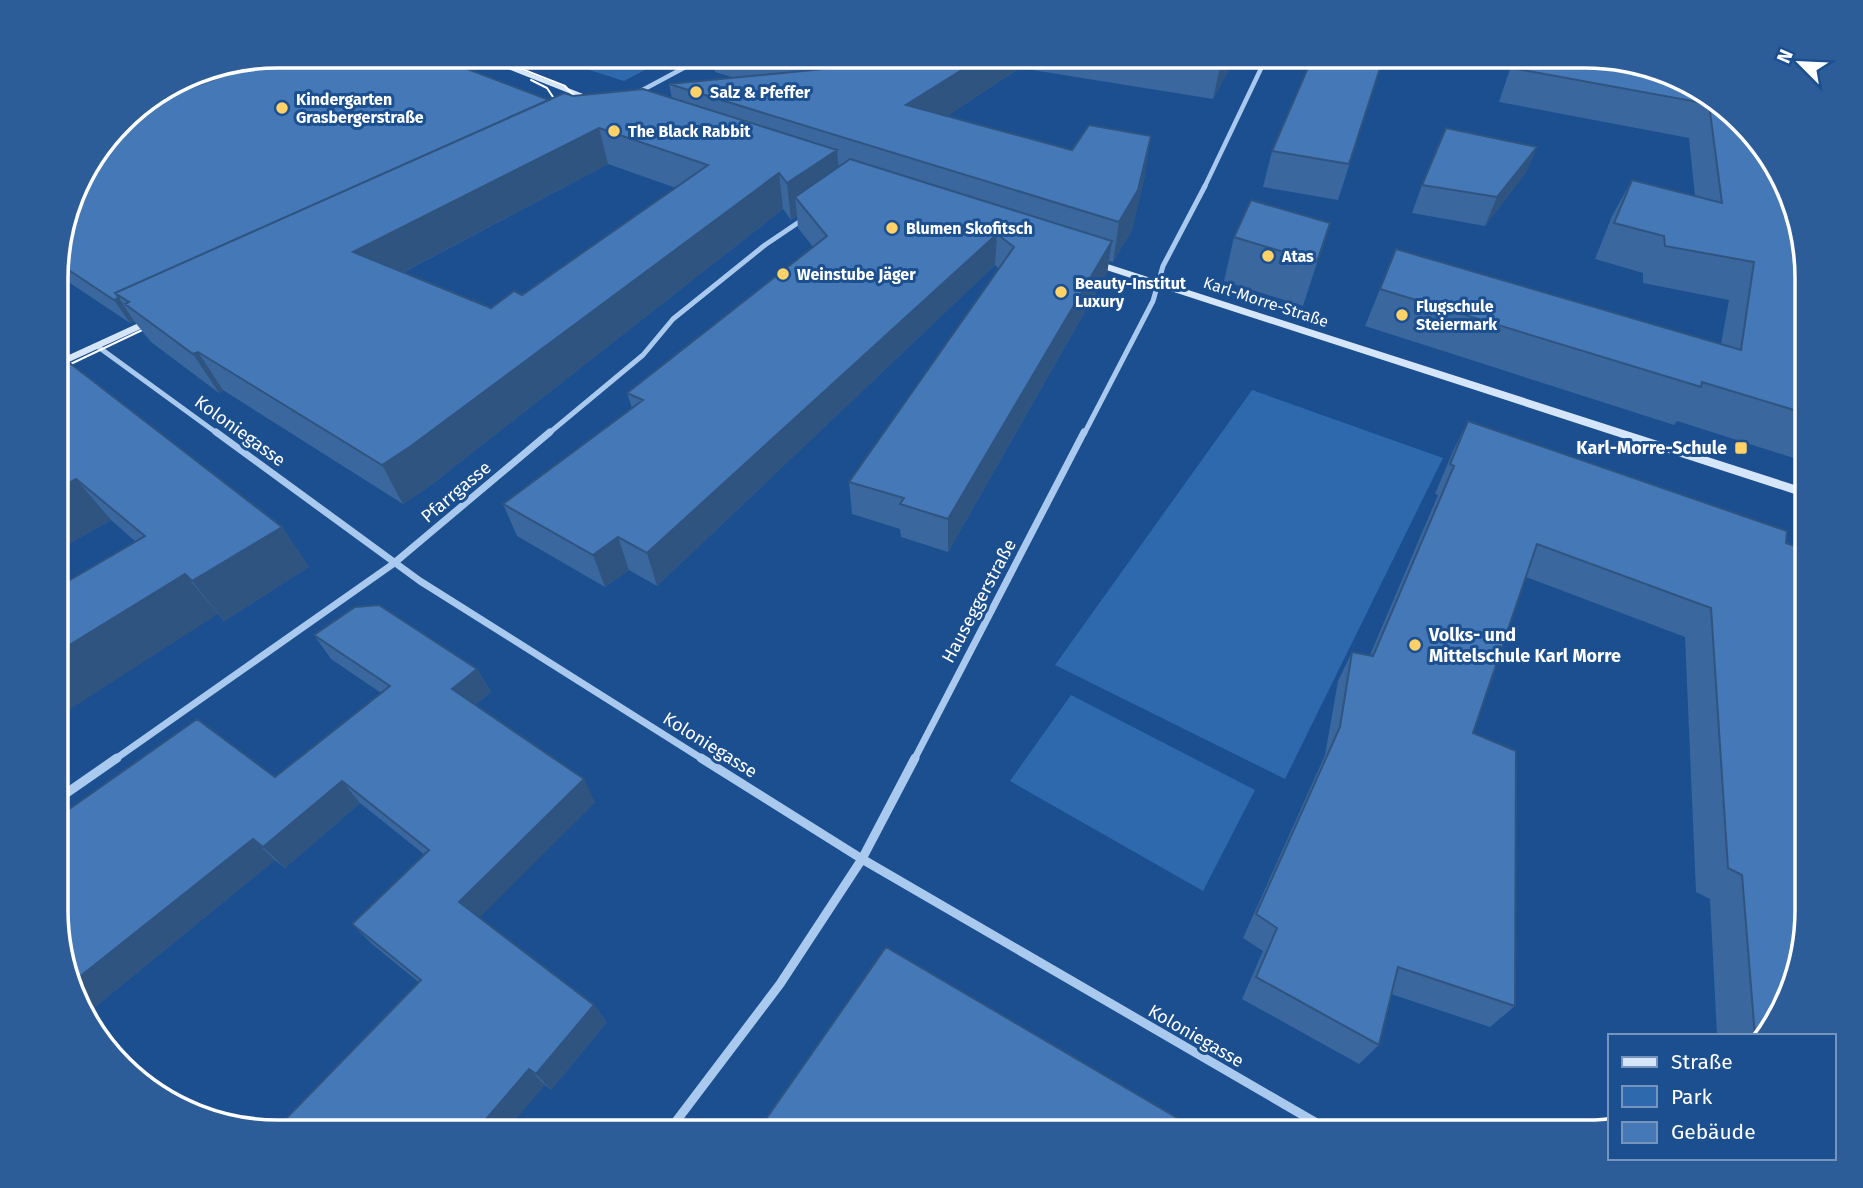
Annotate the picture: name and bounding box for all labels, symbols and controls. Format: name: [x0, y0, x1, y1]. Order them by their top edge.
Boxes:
north arrow: [1765, 28, 1835, 98]
text: N: [1772, 46, 1798, 67]
place label: Salz & Pfeffer: [710, 83, 811, 102]
marker: Salz & Pfeffer: [688, 84, 704, 100]
place label: Kindergarten Grasbergerstraße: [296, 90, 424, 127]
marker: Kindergarten Grasbergerstraße: [274, 100, 290, 116]
place label: The Black Rabbit: [628, 122, 751, 141]
marker: The Black Rabbit: [606, 123, 622, 139]
place label: Blumen Skofitsch: [906, 219, 1033, 238]
marker: Blumen Skofitsch: [884, 220, 900, 236]
place label: Atas: [1281, 247, 1314, 266]
marker: Atas: [1260, 248, 1276, 264]
place label: Weinstube Jäger: [797, 265, 916, 284]
marker: Weinstube Jäger: [775, 266, 791, 282]
street label: Karl-Morre-Straße: [1201, 273, 1331, 331]
place label: Beauty-Institut Luxury: [1075, 274, 1187, 311]
marker: Beauty-Institut Luxury: [1053, 284, 1069, 300]
place label: Flugschule Steiermark: [1416, 297, 1497, 334]
marker: Flugschule Steiermark: [1394, 307, 1410, 323]
street label: Koloniegasse: [190, 391, 290, 471]
place label: Karl-Morre-Schule: [1576, 437, 1727, 459]
marker: Karl-Morre-Schule: [1733, 440, 1749, 456]
street label: Pfarrgasse: [417, 456, 495, 528]
street label: Hauseggerstraße: [937, 535, 1021, 667]
place label: Volks- und Mittelschule Karl Morre: [1428, 624, 1621, 667]
marker: Volks- und Mittelschule Karl Morre: [1407, 637, 1423, 653]
street label: Koloniegasse: [659, 707, 761, 783]
street label: Koloniegasse: [1144, 1000, 1248, 1072]
legend: [1608, 1034, 1835, 1160]
text: Straße: [1671, 1049, 1733, 1075]
text: Park: [1671, 1084, 1713, 1110]
text: Gebäude: [1671, 1119, 1756, 1145]

